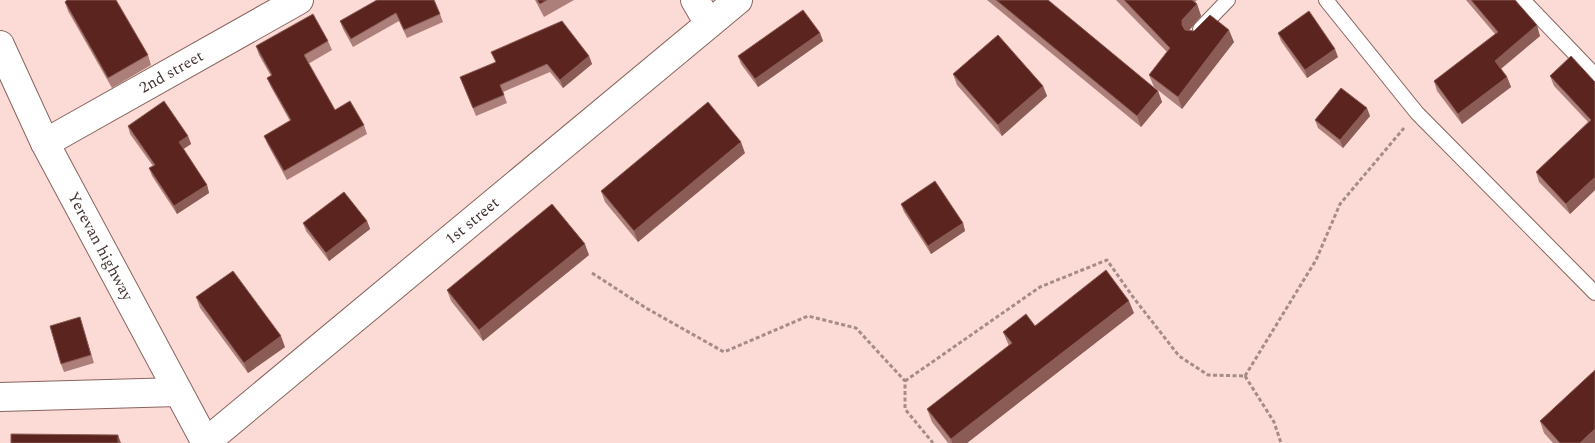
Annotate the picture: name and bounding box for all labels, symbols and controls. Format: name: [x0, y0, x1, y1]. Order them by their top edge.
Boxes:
street label: 2nd street: [135, 44, 208, 100]
street label: Yerevan highway: [61, 187, 140, 306]
street label: 1st street: [440, 191, 505, 251]

